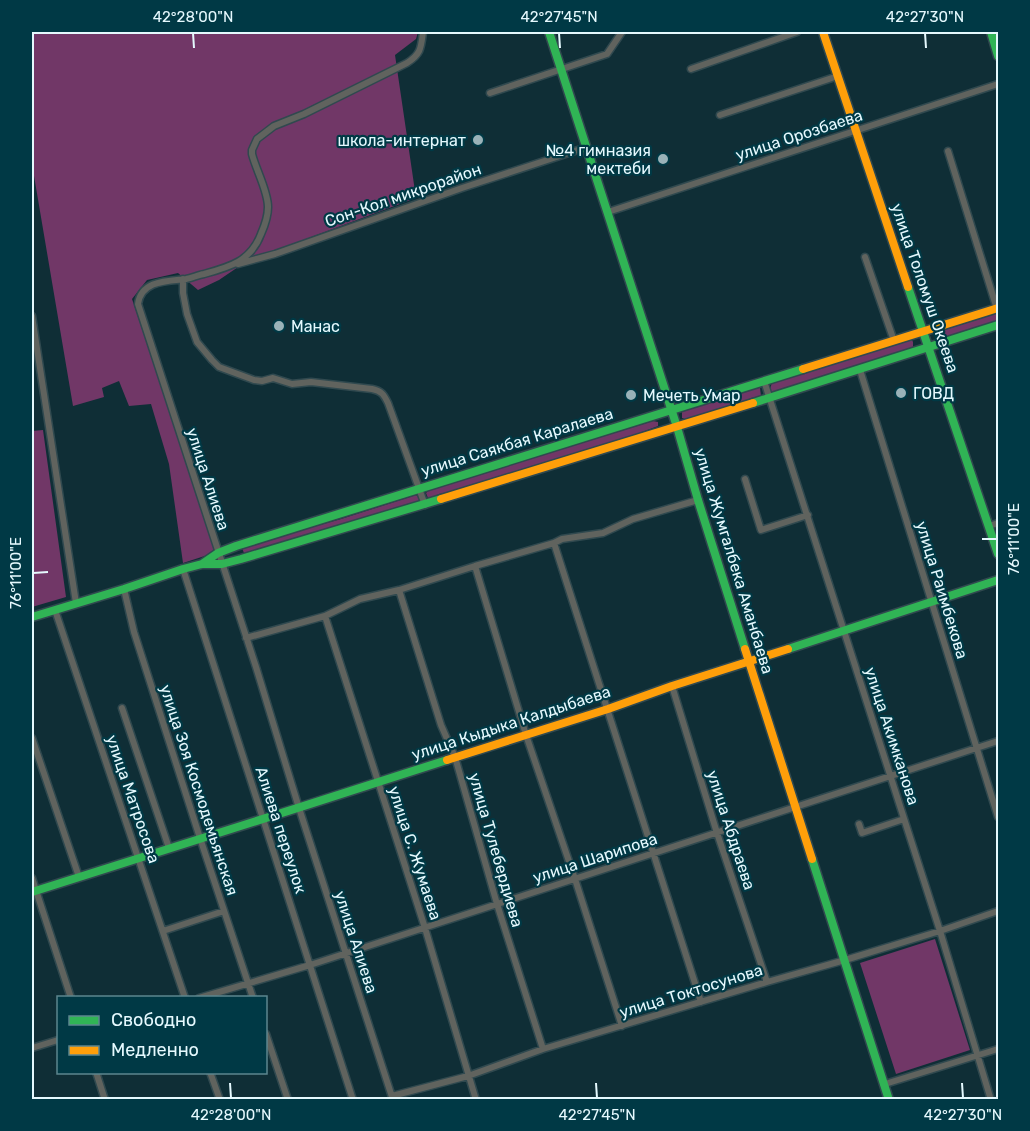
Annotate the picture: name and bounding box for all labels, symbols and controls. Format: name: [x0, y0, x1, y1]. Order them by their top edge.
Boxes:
text: 42°28'00"N: [153, 8, 233, 26]
text: 42°27'45"N: [520, 8, 598, 26]
text: 42°27'30"N: [886, 8, 964, 26]
street label: улица Орозбаева: [733, 105, 865, 165]
place label: школа-интернат: [337, 131, 466, 150]
marker: школа-интернат: [471, 133, 485, 147]
place label: №4 гимназия мектеби: [546, 141, 651, 178]
marker: №4 гимназия мектеби: [656, 152, 670, 166]
street label: Сон-Кол микрорайон: [322, 159, 484, 231]
street label: улица Толомуш Океева: [887, 201, 963, 375]
place label: Манас: [291, 317, 340, 336]
marker: Манас: [272, 319, 286, 333]
place label: ГОВД: [913, 384, 954, 403]
place label: Мечеть Умар: [643, 386, 741, 405]
marker: ГОВД: [894, 386, 908, 400]
marker: Мечеть Умар: [624, 388, 638, 402]
street label: улица Саякбая Каралаева: [419, 404, 615, 480]
street label: улица Алиева: [183, 425, 233, 533]
street label: улица Жумгалбека Аманбаева: [691, 446, 777, 676]
text: 76°11'00"E: [1005, 503, 1023, 575]
street label: улица Раимбекова: [912, 519, 972, 661]
text: 76°11'00"E: [7, 537, 25, 609]
street label: улица Акимканова: [861, 665, 923, 807]
street label: улица Зоя Космодемьянская: [156, 682, 242, 898]
street label: улица Кыдыка Калдыбаева: [409, 682, 613, 764]
street label: улица Матросова: [102, 732, 164, 866]
street label: Алиева переулок: [252, 764, 311, 896]
street label: улица Абдраева: [703, 768, 759, 892]
street label: улица Тулебердиева: [465, 771, 527, 929]
street label: улица С. Жумаева: [384, 784, 446, 922]
street label: улица Шарипова: [530, 829, 660, 887]
street label: улица Алиева: [331, 888, 381, 996]
street label: улица Токтосунова: [617, 960, 765, 1022]
legend: [57, 996, 267, 1074]
text: Свободно: [111, 1009, 196, 1031]
text: Медленно: [111, 1039, 199, 1061]
text: 42°28'00"N: [191, 1106, 271, 1124]
text: 42°27'45"N: [558, 1106, 636, 1124]
text: 42°27'30"N: [924, 1106, 1002, 1124]

